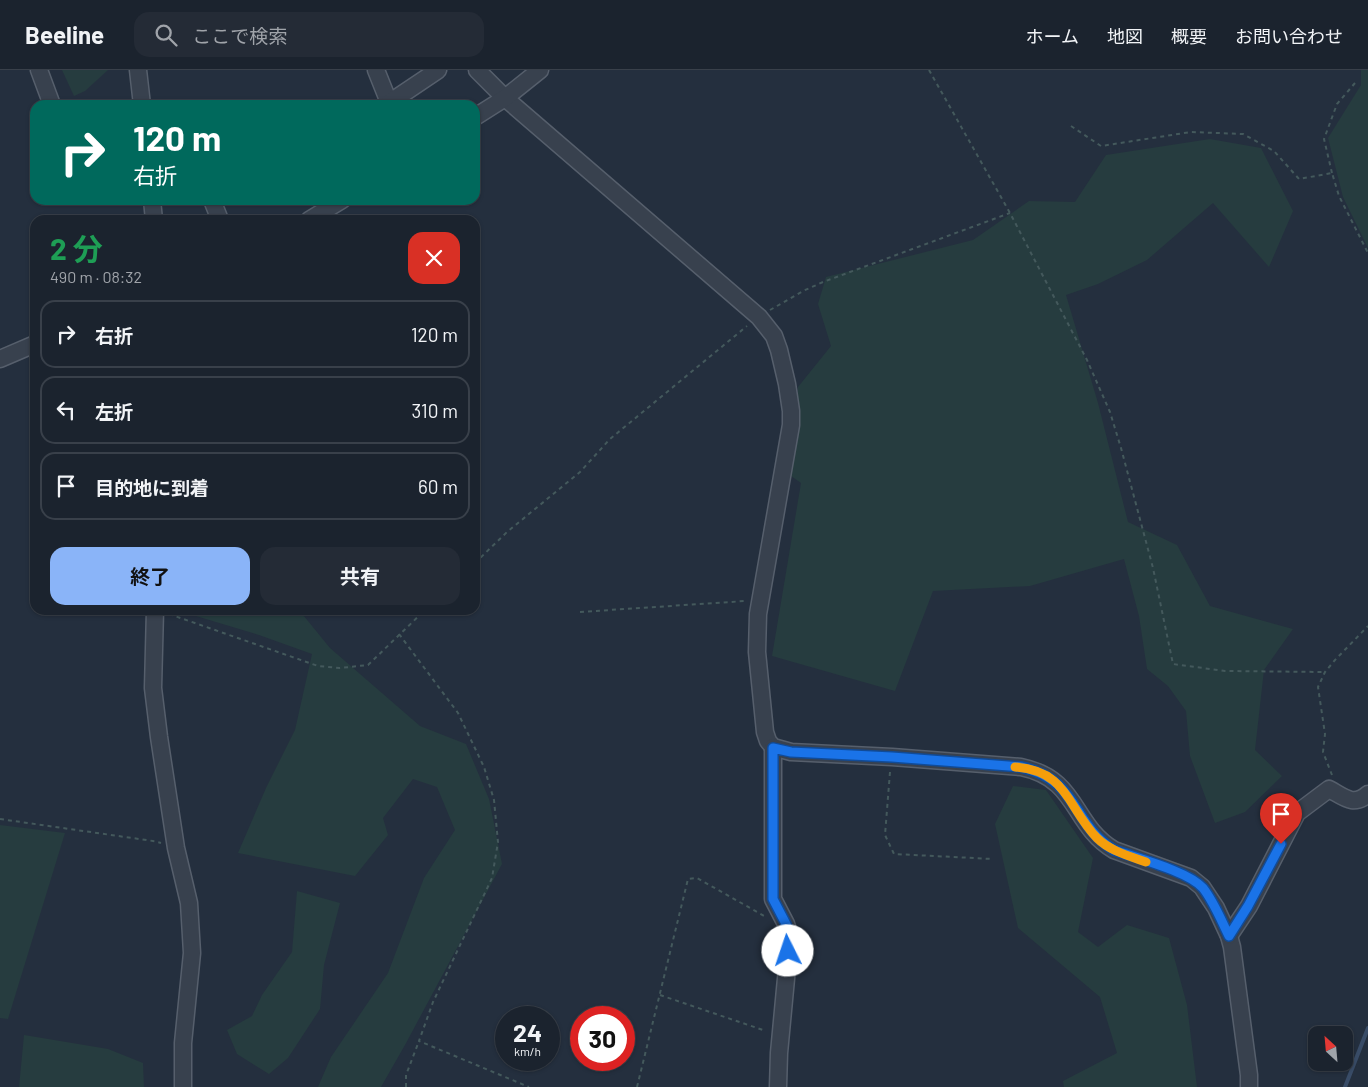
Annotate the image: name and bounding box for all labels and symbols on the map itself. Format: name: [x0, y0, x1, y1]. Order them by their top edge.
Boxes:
pin: [1260, 793, 1302, 844]
position arrow: [761, 924, 813, 976]
speed limit sign: 30: [570, 1006, 635, 1071]
north arrow: [1308, 1026, 1352, 1071]

